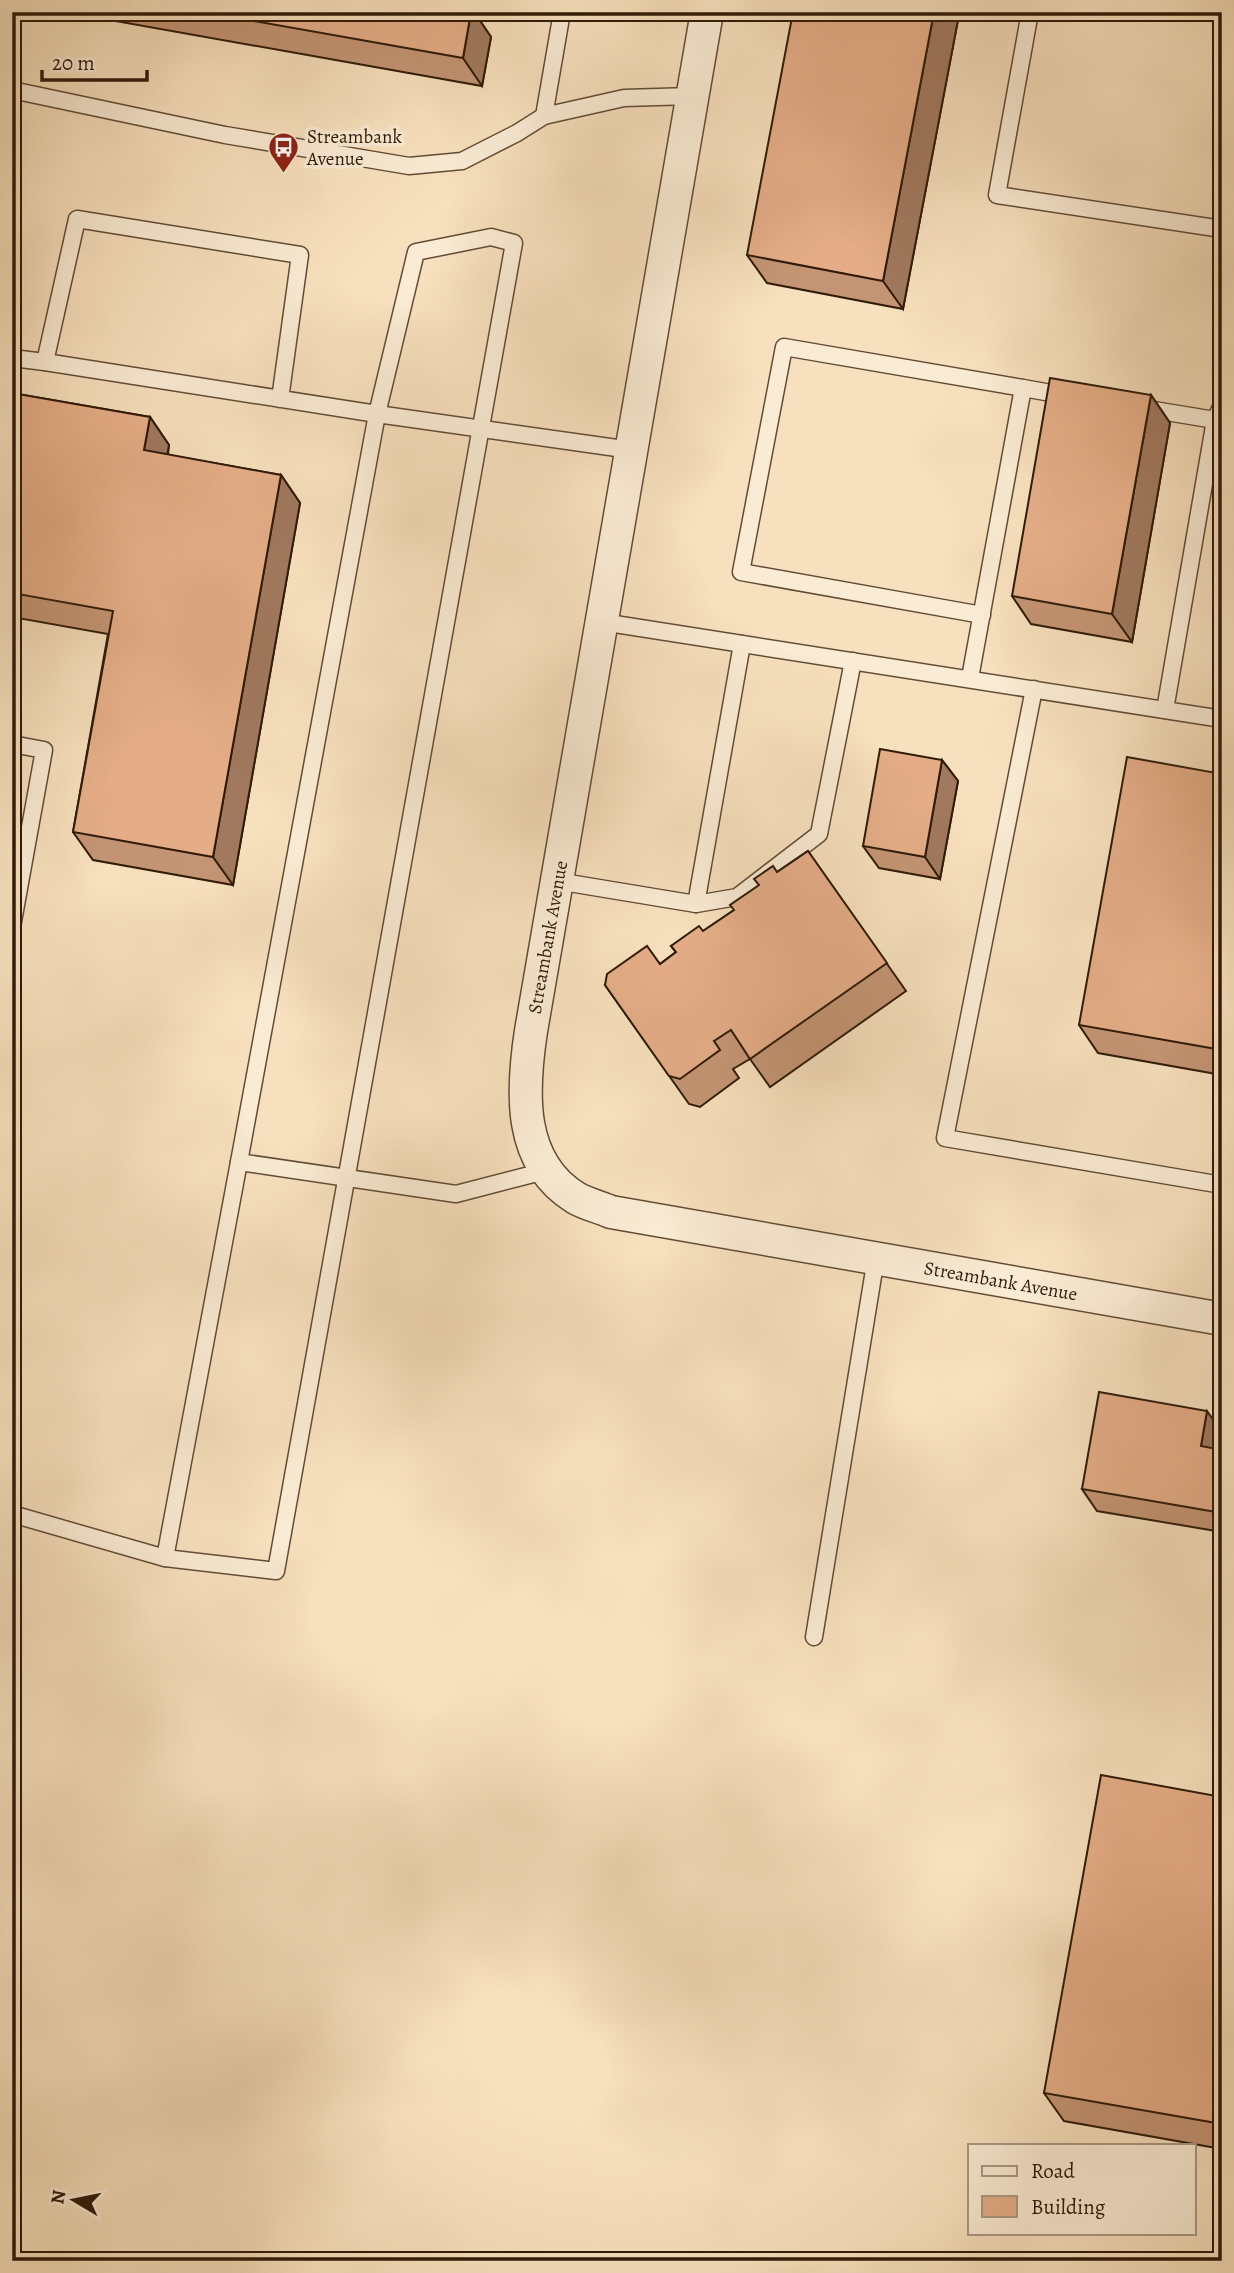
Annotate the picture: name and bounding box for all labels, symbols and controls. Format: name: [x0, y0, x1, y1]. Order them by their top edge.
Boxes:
scale bar: [42, 38, 147, 82]
text: 20 m: [52, 49, 95, 77]
place label: Streambank Avenue: [306, 124, 403, 172]
bus stop icon: Streambank Avenue: [267, 130, 301, 174]
street label: Streambank Avenue: [522, 858, 574, 1016]
street label: Streambank Avenue: [922, 1255, 1079, 1307]
legend: [968, 2144, 1196, 2234]
text: Road: [1031, 2157, 1075, 2185]
north arrow: [38, 2164, 108, 2234]
text: N: [44, 2188, 72, 2206]
text: Building: [1031, 2193, 1106, 2221]

